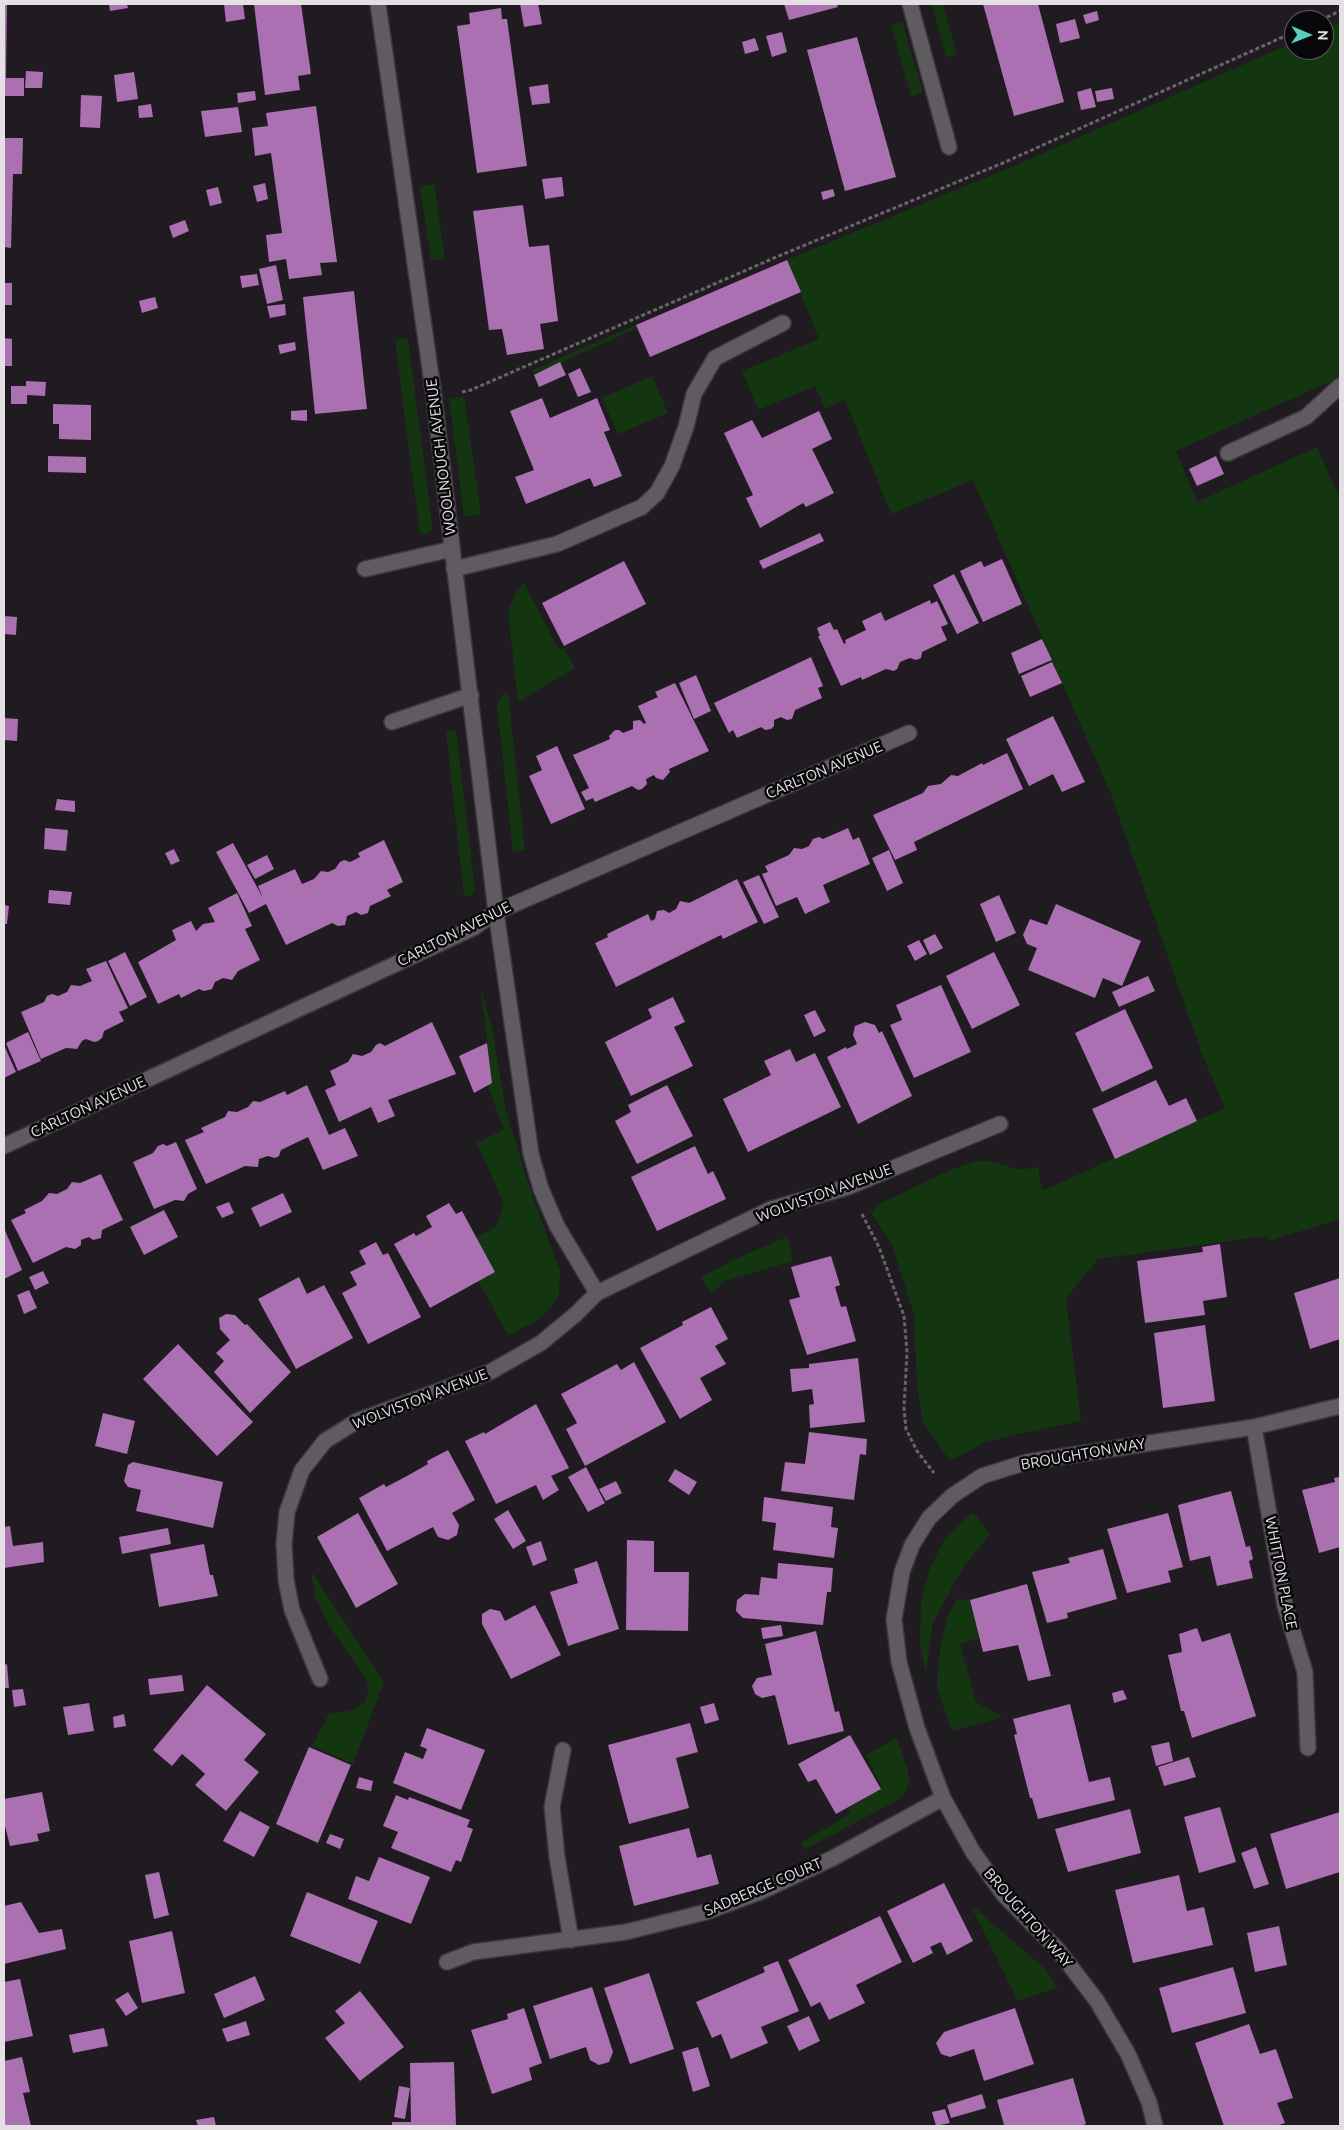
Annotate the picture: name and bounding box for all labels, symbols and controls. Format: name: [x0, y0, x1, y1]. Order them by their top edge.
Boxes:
north arrow: [1284, 10, 1334, 60]
text: N: [1315, 30, 1331, 41]
street label: WOOLNOUGH AVENUE: [422, 378, 460, 536]
street label: CARLTON AVENUE: [763, 737, 885, 803]
street label: CARLTON AVENUE: [394, 898, 514, 970]
street label: CARLTON AVENUE: [28, 1072, 148, 1142]
street label: WOLVISTON AVENUE: [754, 1160, 894, 1226]
street label: WOLVISTON AVENUE: [350, 1365, 490, 1433]
street label: BROUGHTON WAY: [1019, 1434, 1147, 1474]
street label: WHITTON PLACE: [1261, 1515, 1301, 1631]
street label: SADBERGE COURT: [702, 1854, 824, 1920]
street label: BROUGHTON WAY: [980, 1865, 1076, 1971]

